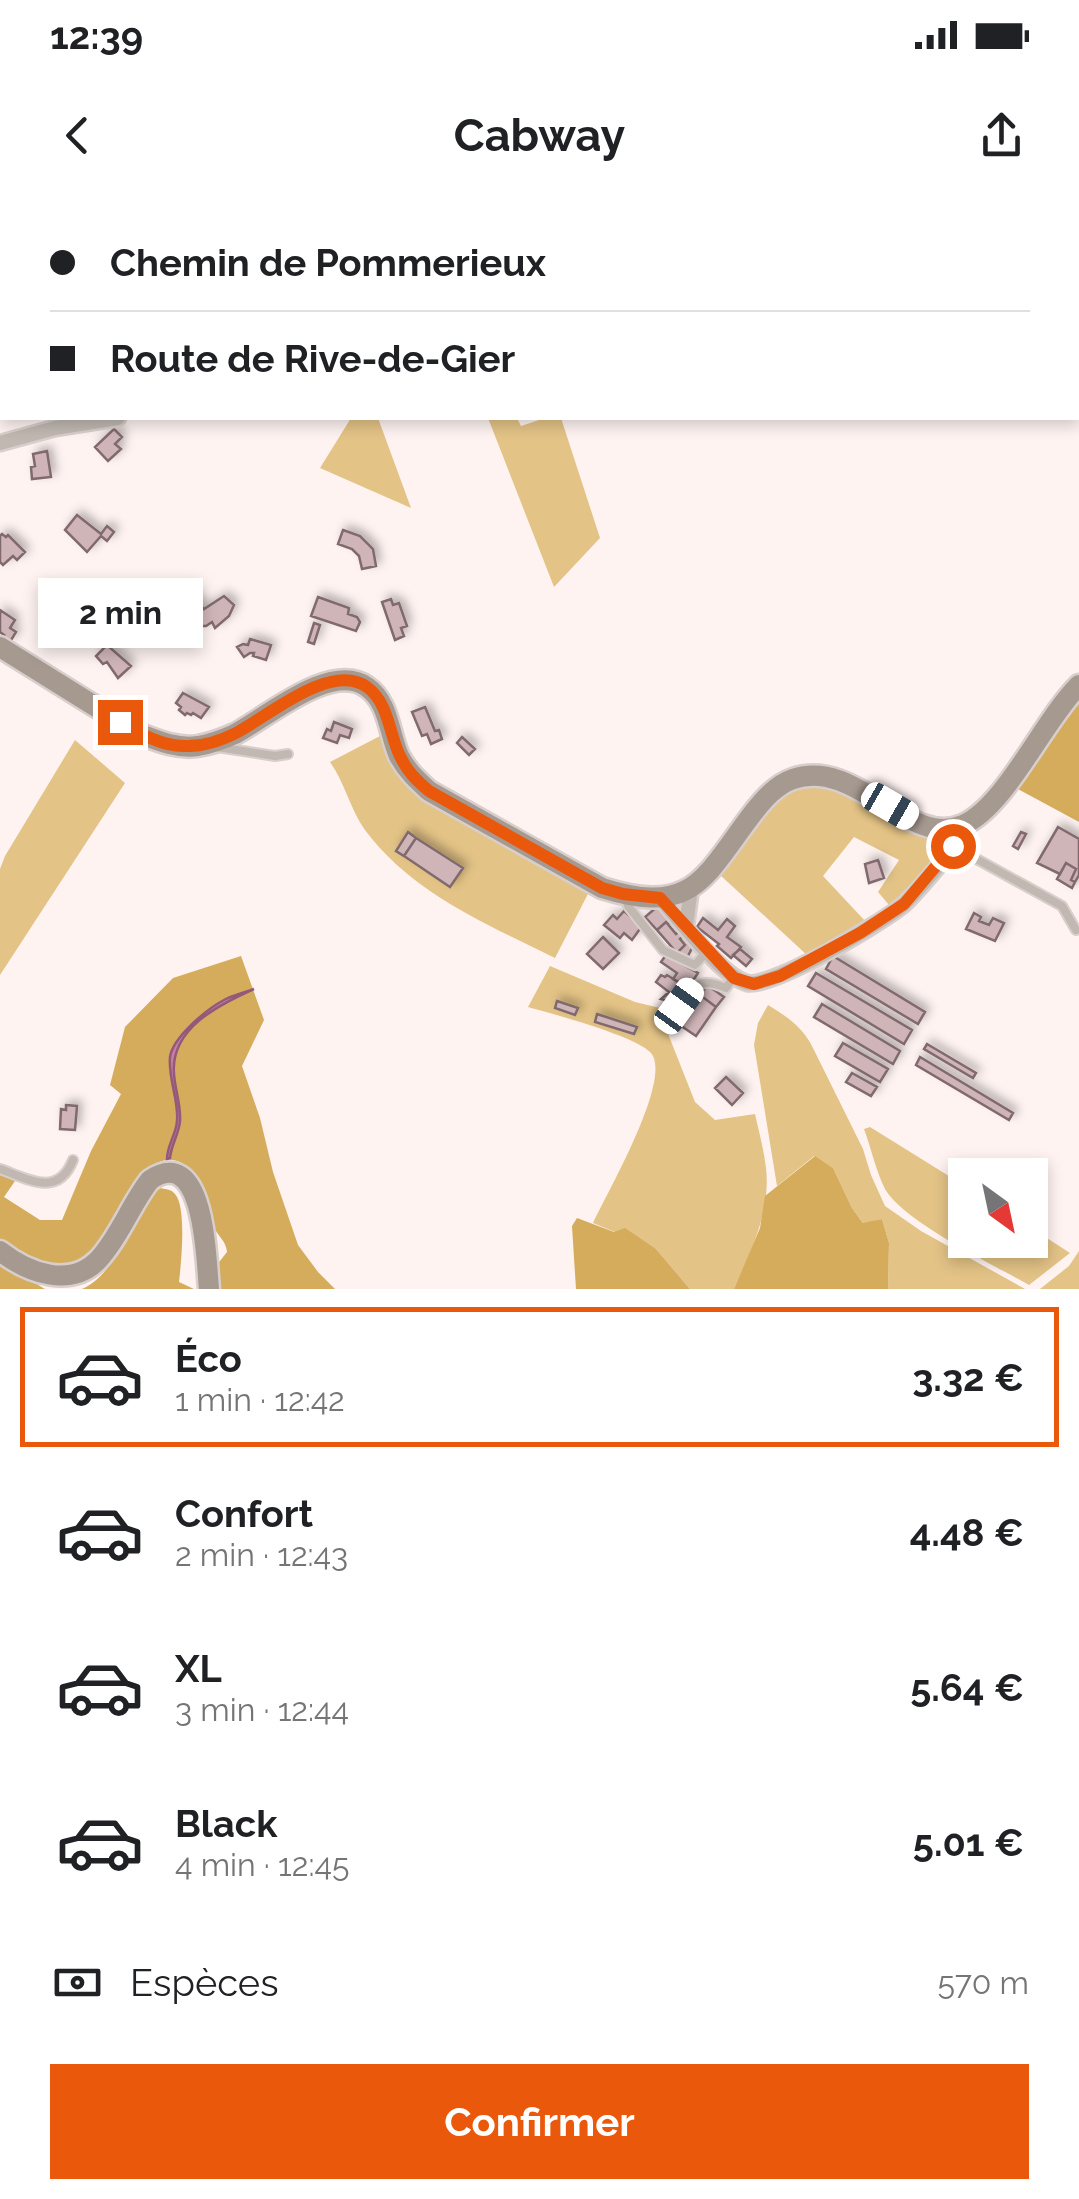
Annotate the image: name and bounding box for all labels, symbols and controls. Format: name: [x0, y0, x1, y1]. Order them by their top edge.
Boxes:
text: 12:39: [50, 13, 143, 58]
icon: back: [50, 108, 105, 163]
icon: share: [974, 108, 1029, 163]
text: Cabway: [454, 109, 625, 162]
text: Chemin de Pommerieux: [110, 240, 546, 285]
text: Route de Rive-de-Gier: [110, 336, 515, 381]
callout: 2 min: [38, 577, 202, 647]
text: 2 min: [79, 594, 162, 631]
route end: [98, 700, 143, 745]
car: [857, 778, 923, 834]
route start: [931, 824, 976, 869]
car: [649, 973, 709, 1039]
north arrow: [948, 1158, 1048, 1258]
map controls: [948, 1158, 1048, 1258]
icon: car: [55, 1332, 145, 1422]
text: Éco: [175, 1336, 242, 1381]
text: 3.32 €: [912, 1355, 1024, 1400]
text: 1 min · 12:42: [175, 1381, 345, 1418]
icon: car: [55, 1487, 145, 1577]
text: Confort: [175, 1491, 313, 1536]
text: 4.48 €: [910, 1510, 1024, 1555]
text: 2 min · 12:43: [175, 1536, 348, 1573]
icon: car: [55, 1642, 145, 1732]
text: XL: [175, 1646, 222, 1691]
text: 5.64 €: [910, 1665, 1024, 1710]
text: 3 min · 12:44: [175, 1691, 349, 1728]
icon: car: [55, 1797, 145, 1887]
text: Black: [175, 1801, 277, 1846]
text: 5.01 €: [913, 1820, 1024, 1865]
text: 4 min · 12:45: [175, 1846, 349, 1883]
icon: cash: [50, 1955, 105, 2010]
text: Espèces: [130, 1960, 279, 2005]
text: 570 m: [938, 1964, 1029, 2001]
button: Confirmer: [50, 2064, 1029, 2179]

